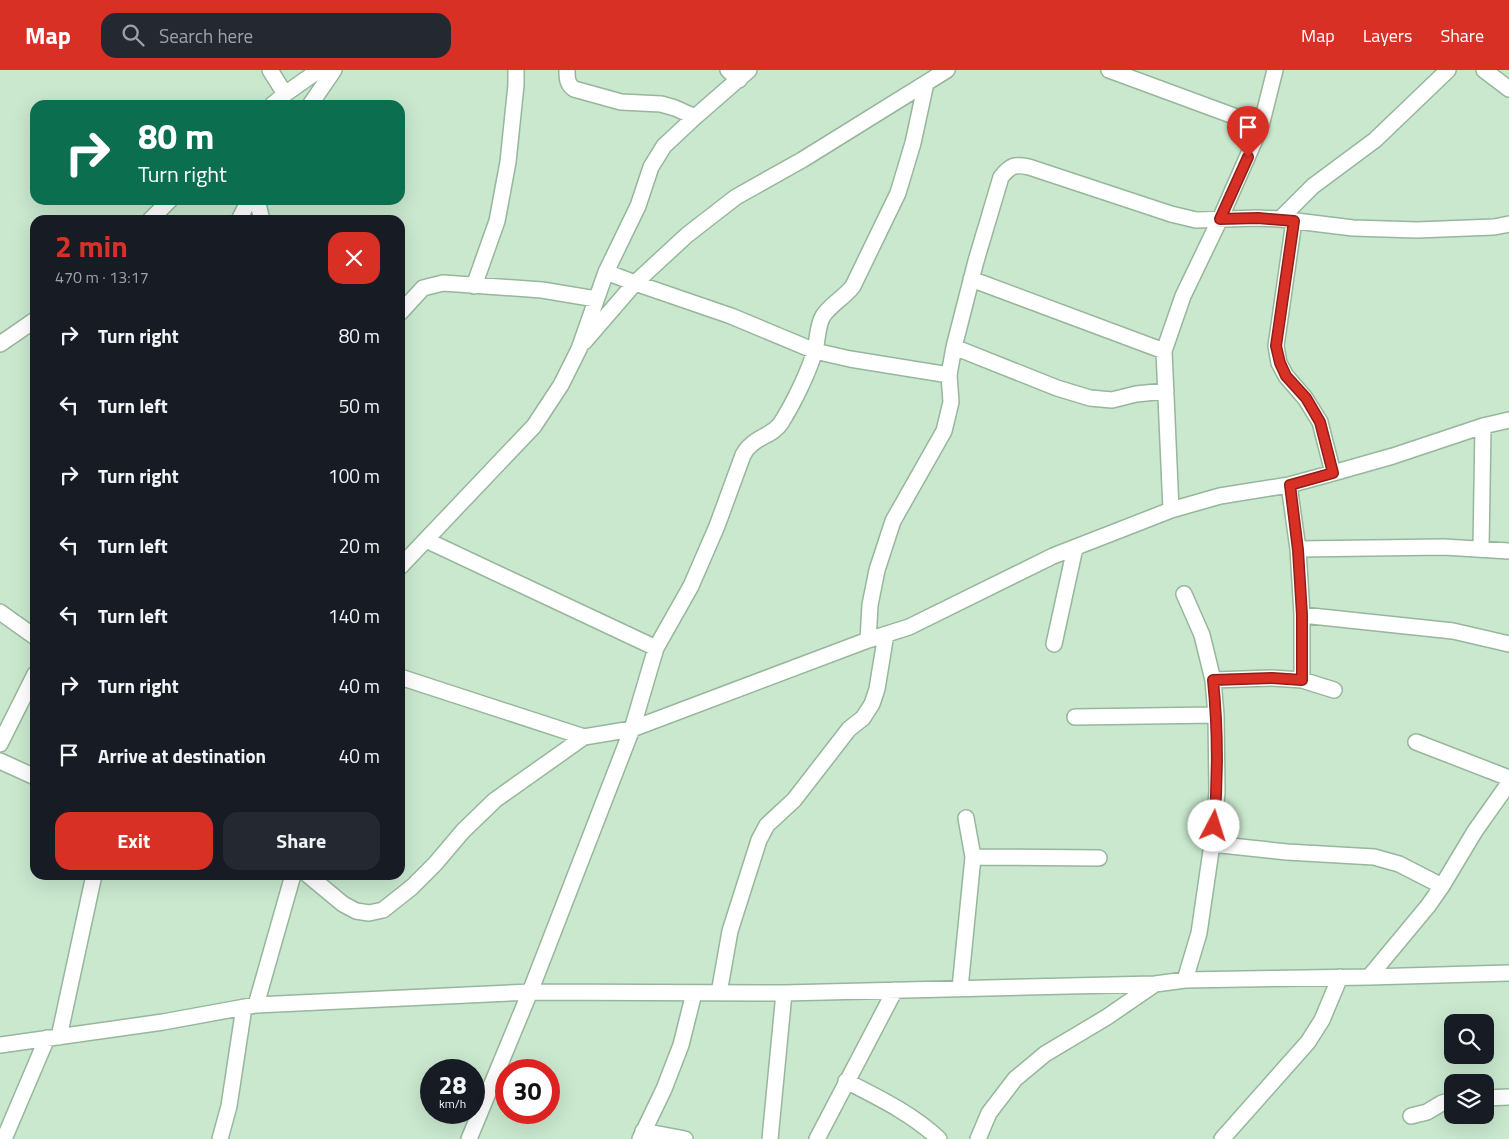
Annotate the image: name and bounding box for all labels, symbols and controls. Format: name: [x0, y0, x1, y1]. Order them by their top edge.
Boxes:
search box: [101, 13, 451, 58]
text: Map: [25, 17, 71, 53]
icon: search: [119, 21, 147, 49]
text: Search here: [159, 21, 253, 50]
text: Map: [1301, 22, 1335, 49]
text: Layers: [1363, 22, 1412, 49]
text: Share: [1440, 22, 1484, 49]
pin: [1227, 106, 1269, 157]
text: 80 m: [138, 109, 214, 163]
icon: arrive: [1234, 113, 1262, 141]
icon: right: [55, 120, 120, 185]
text: Turn right: [138, 157, 227, 191]
text: 2 min: [55, 223, 128, 269]
button: close: [328, 232, 380, 284]
text: 470 m · 13:17: [55, 265, 149, 289]
icon: right: [55, 321, 83, 349]
text: Turn right: [98, 321, 179, 350]
text: 80 m: [339, 321, 380, 350]
icon: left: [55, 391, 83, 419]
text: Turn left: [98, 391, 168, 420]
text: 50 m: [339, 391, 380, 420]
icon: right: [55, 461, 83, 489]
text: Turn right: [98, 461, 179, 490]
text: 100 m: [328, 461, 380, 490]
icon: left: [55, 531, 83, 559]
text: Turn left: [98, 531, 168, 560]
text: 20 m: [339, 531, 380, 560]
icon: left: [55, 601, 83, 629]
text: Turn left: [98, 601, 168, 630]
text: 140 m: [328, 601, 380, 630]
icon: right: [55, 671, 83, 699]
text: Turn right: [98, 671, 179, 700]
text: 40 m: [339, 671, 380, 700]
icon: arrive: [55, 741, 83, 769]
text: Arrive at destination: [98, 741, 266, 770]
text: 40 m: [339, 741, 380, 770]
position arrow: [1187, 799, 1239, 851]
button: Exit: [55, 812, 213, 870]
button: Share: [223, 812, 380, 870]
map controls: [1444, 1014, 1494, 1124]
button: search: [1444, 1014, 1494, 1064]
speed limit sign: 30: [495, 1059, 560, 1124]
text: 28: [438, 1066, 467, 1104]
button: layers: [1444, 1074, 1494, 1124]
text: km/h: [439, 1094, 466, 1113]

